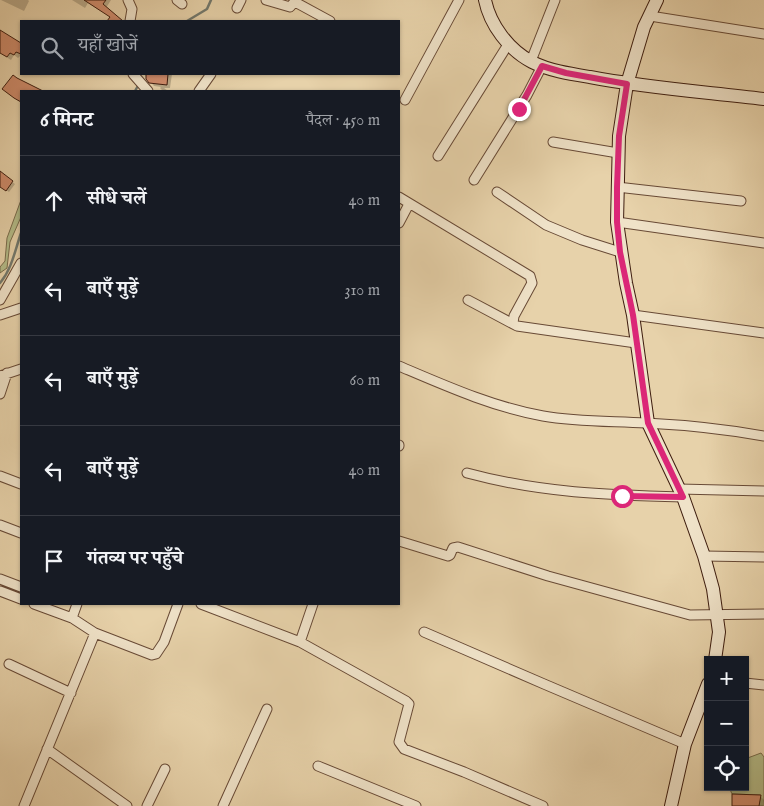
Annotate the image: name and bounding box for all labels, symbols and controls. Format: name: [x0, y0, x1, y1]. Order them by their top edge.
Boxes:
search box: [20, 20, 400, 75]
icon: search: [38, 34, 66, 62]
text: यहाँ खोजें: [78, 34, 138, 58]
route end: [508, 98, 531, 121]
text: 6 मिनट: [40, 107, 93, 134]
text: पैदल · 450 m: [306, 111, 380, 131]
icon: ahead: [40, 187, 68, 215]
text: सीधे चलें: [87, 187, 146, 211]
text: 40 m: [348, 191, 380, 211]
icon: left: [40, 277, 68, 305]
text: बाएँ मुड़ें: [87, 277, 138, 301]
text: 310 m: [344, 281, 380, 301]
icon: left: [40, 367, 68, 395]
text: बाएँ मुड़ें: [87, 367, 138, 391]
text: 60 m: [350, 371, 380, 391]
icon: left: [40, 457, 68, 485]
text: बाएँ मुड़ें: [87, 457, 138, 481]
text: 40 m: [348, 461, 380, 481]
route start: [611, 485, 634, 508]
icon: arrive: [40, 547, 68, 575]
text: गंतव्य पर पहुँचे: [87, 547, 183, 571]
map controls: [704, 656, 749, 791]
button: +: [704, 656, 749, 701]
button: −: [704, 701, 749, 746]
button: locate: [704, 746, 749, 791]

